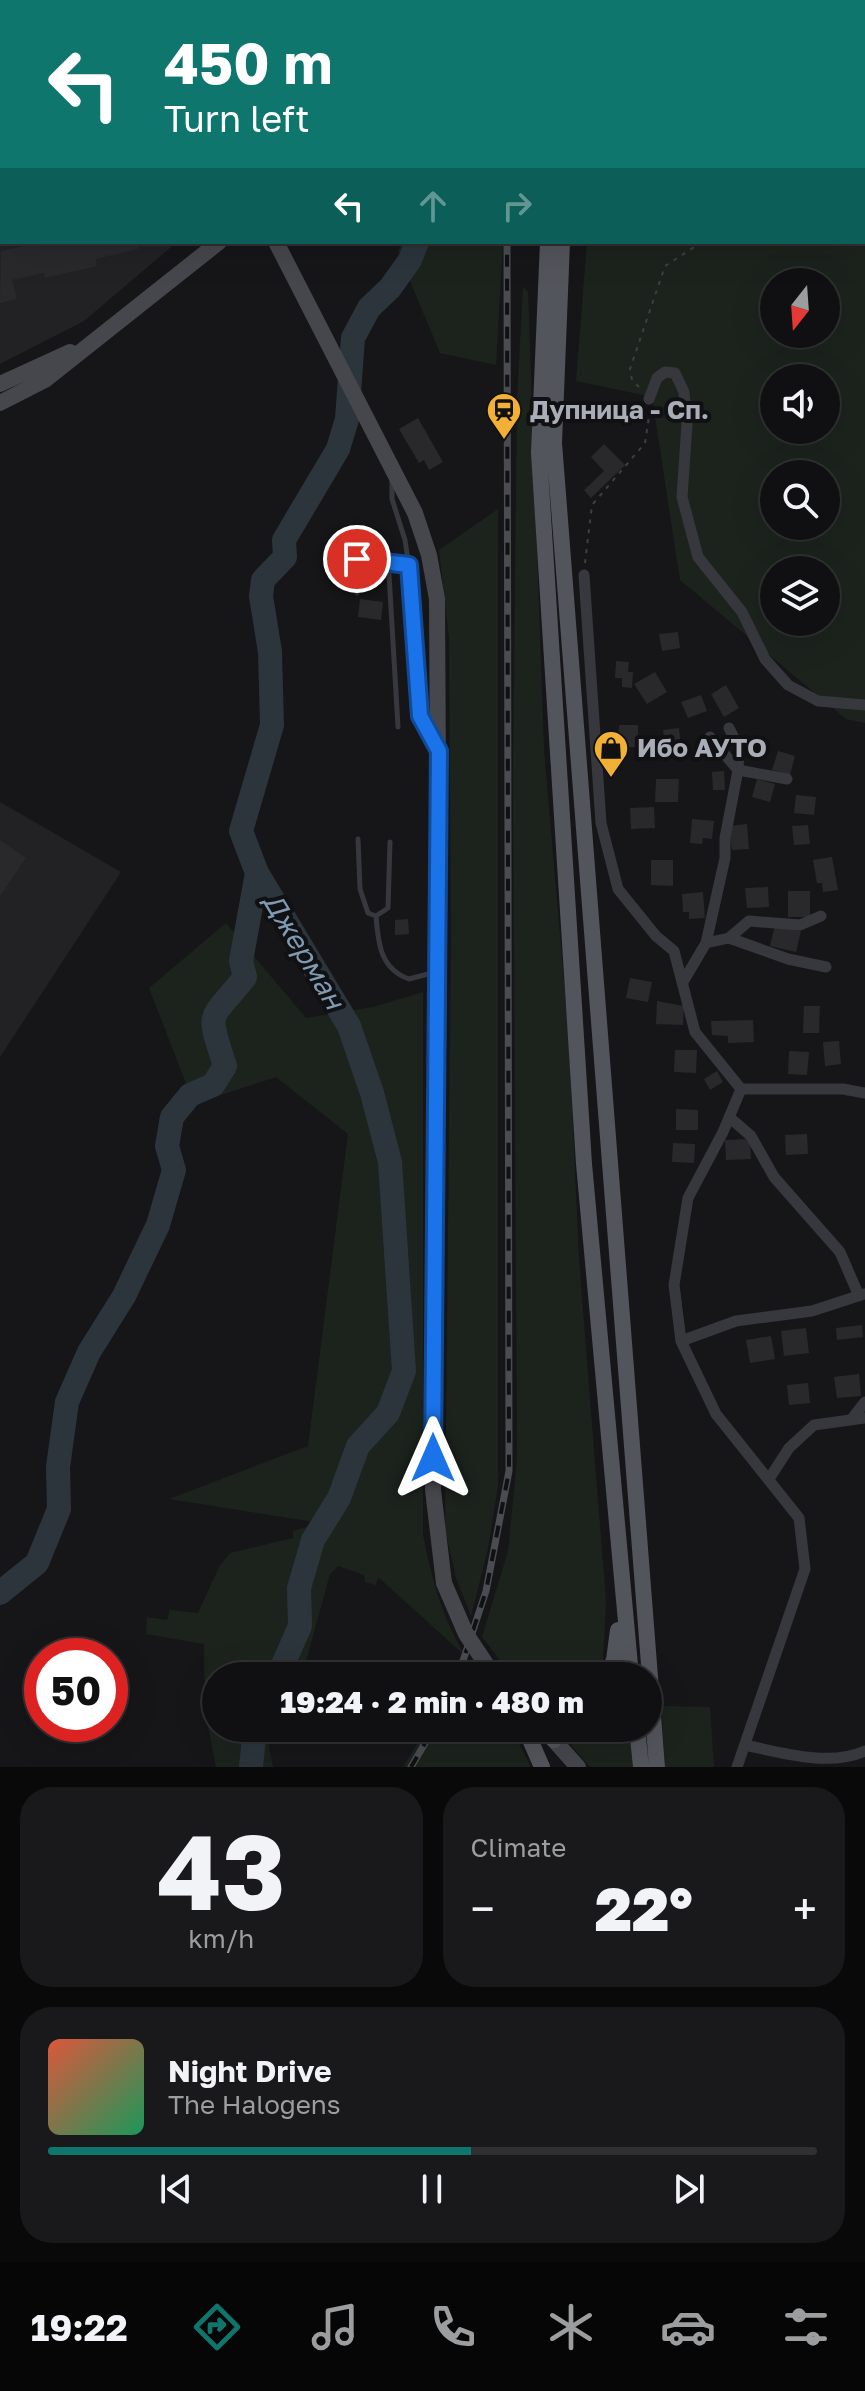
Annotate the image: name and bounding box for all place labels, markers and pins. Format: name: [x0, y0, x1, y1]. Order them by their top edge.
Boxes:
station icon: Дупница - Сп.: [485, 391, 523, 441]
place label: Дупница - Сп.: [530, 394, 709, 425]
pin: [323, 525, 391, 593]
shop icon: Ибо АУТО: [592, 729, 630, 779]
place label: Ибо АУТО: [637, 732, 767, 763]

